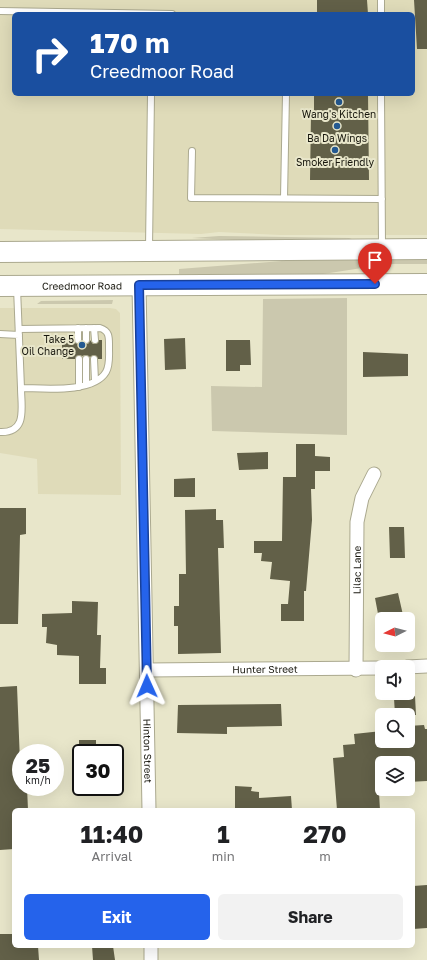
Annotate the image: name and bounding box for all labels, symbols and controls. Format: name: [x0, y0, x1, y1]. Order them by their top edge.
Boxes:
text: 170 m: [90, 26, 169, 59]
icon: right: [24, 28, 76, 80]
text: Creedmoor Road: [90, 60, 234, 82]
marker: Wang's Kitchen: [334, 97, 344, 107]
place label: Wang's Kitchen: [302, 108, 376, 120]
marker: Ba Da Wings: [332, 121, 342, 131]
place label: Ba Da Wings: [307, 132, 367, 144]
marker: Smoker Friendly: [330, 145, 340, 155]
place label: Smoker Friendly: [296, 156, 374, 168]
pin: [358, 243, 392, 284]
icon: arrive: [364, 249, 386, 271]
street label: Creedmoor Road: [42, 279, 122, 292]
place label: Take 5 Oil Change: [22, 333, 74, 357]
marker: Take 5 Oil Change: [77, 340, 87, 350]
street label: Lilac Lane: [351, 545, 363, 594]
north arrow: [375, 612, 415, 652]
map controls: [375, 612, 415, 796]
button: sound: [375, 660, 415, 700]
street label: Hunter Street: [232, 663, 298, 675]
position arrow: [126, 665, 168, 707]
button: search: [375, 708, 415, 748]
street label: Hinton Street: [141, 718, 154, 783]
speed limit sign: 30: [72, 744, 124, 796]
text: 25: [26, 753, 50, 777]
button: layers: [375, 756, 415, 796]
text: km/h: [25, 774, 51, 786]
text: 11:40: [80, 819, 143, 848]
text: 1: [217, 819, 230, 848]
text: 270: [303, 819, 347, 848]
text: Arrival: [92, 848, 132, 864]
text: min: [212, 848, 235, 864]
text: m: [319, 848, 331, 864]
button: Exit: [24, 894, 210, 940]
button: Share: [218, 894, 403, 940]

